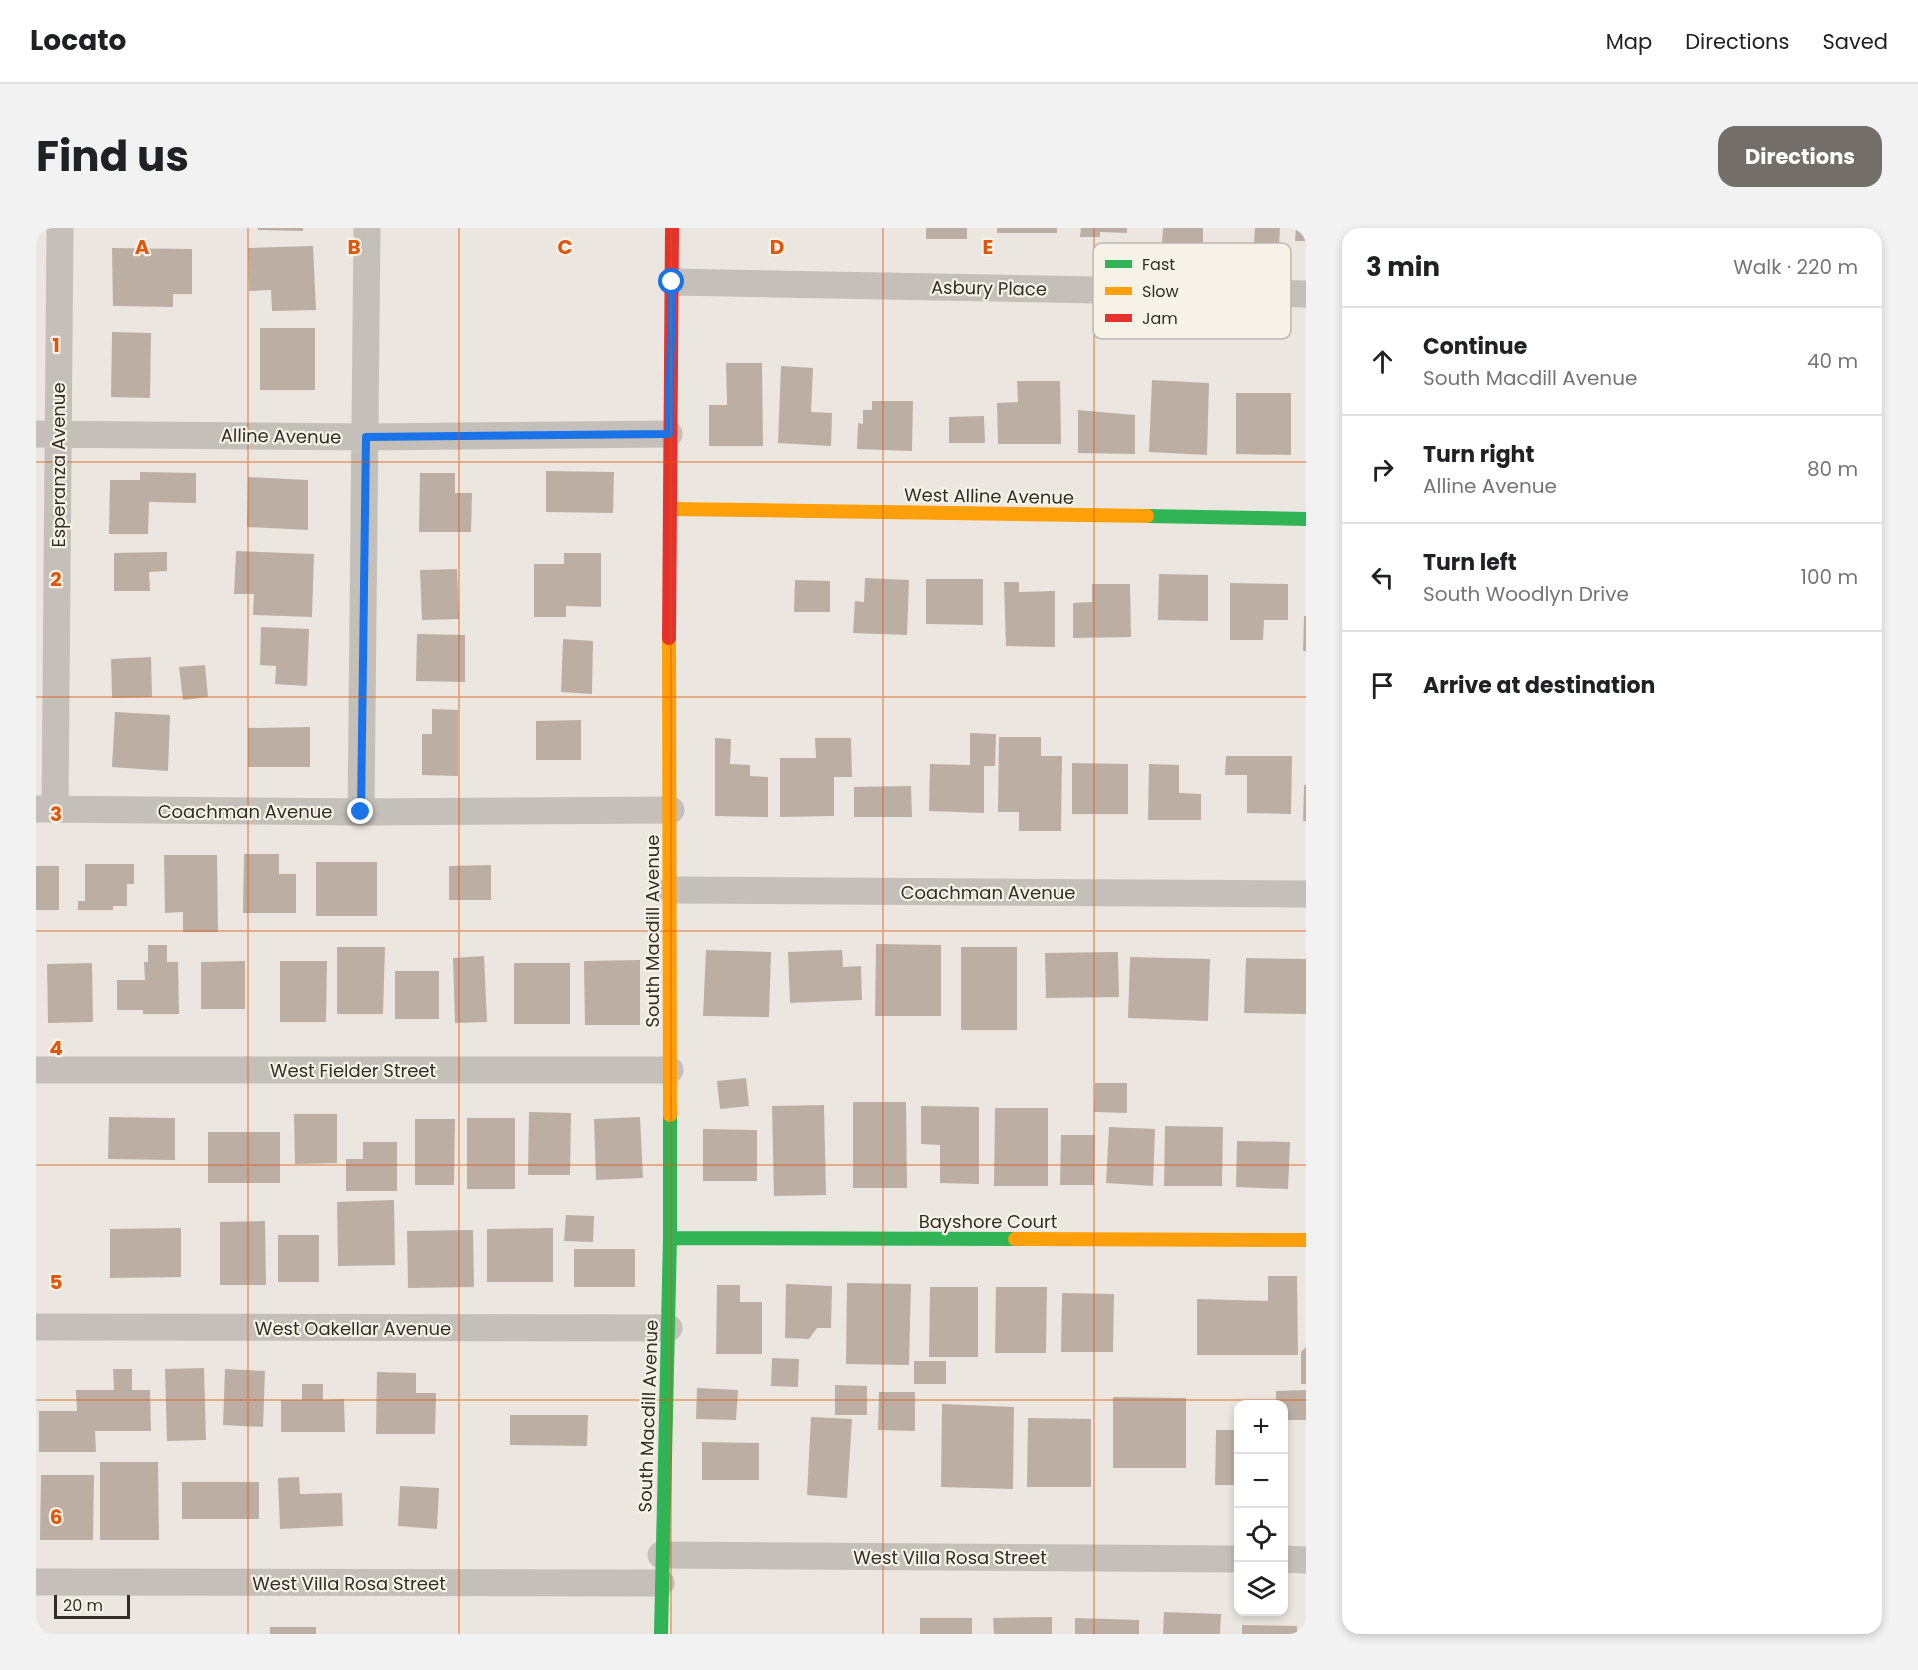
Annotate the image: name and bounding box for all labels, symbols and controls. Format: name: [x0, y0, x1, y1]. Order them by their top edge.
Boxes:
text: Locato: [30, 21, 126, 60]
text: Map: [1606, 27, 1652, 56]
text: Directions: [1685, 27, 1789, 56]
text: Saved: [1822, 27, 1888, 56]
button: Directions: [1718, 126, 1882, 187]
text: Find us: [36, 127, 189, 186]
text: A: [135, 233, 150, 261]
text: B: [347, 233, 361, 261]
text: C: [557, 233, 573, 261]
text: D: [770, 233, 784, 261]
text: E: [983, 233, 993, 261]
legend: [1093, 243, 1291, 339]
text: 3 min: [1366, 249, 1440, 285]
text: Fast: [1142, 253, 1175, 276]
text: Walk · 220 m: [1733, 253, 1858, 281]
route start: [658, 268, 684, 294]
street label: Asbury Place: [931, 274, 1047, 302]
text: Slow: [1142, 280, 1179, 303]
text: Jam: [1142, 307, 1178, 330]
text: 1: [52, 331, 60, 359]
text: Continue: [1423, 331, 1527, 362]
icon: ahead: [1366, 345, 1399, 378]
text: 40 m: [1807, 347, 1858, 375]
text: South Macdill Avenue: [1423, 364, 1637, 392]
street label: Esperanza Avenue: [46, 382, 71, 548]
street label: Alline Avenue: [221, 422, 341, 450]
text: Turn right: [1423, 439, 1534, 470]
icon: right: [1366, 453, 1399, 486]
text: 80 m: [1807, 455, 1858, 483]
text: Alline Avenue: [1423, 472, 1557, 500]
street label: West Alline Avenue: [904, 482, 1074, 510]
text: Turn left: [1423, 547, 1517, 578]
icon: left: [1366, 561, 1399, 594]
text: 100 m: [1801, 563, 1858, 591]
text: 2: [50, 565, 62, 593]
text: South Woodlyn Drive: [1423, 580, 1629, 608]
icon: arrive: [1366, 669, 1399, 702]
text: Arrive at destination: [1423, 670, 1655, 701]
route end: [347, 798, 373, 824]
street label: Coachman Avenue: [158, 799, 332, 824]
text: 3: [50, 800, 62, 828]
street label: South Macdill Avenue: [640, 835, 665, 1027]
street label: Coachman Avenue: [901, 880, 1075, 905]
text: 4: [49, 1034, 63, 1062]
street label: West Fielder Street: [270, 1058, 436, 1083]
street label: Bayshore Court: [919, 1209, 1057, 1234]
text: 5: [50, 1268, 63, 1296]
street label: West Oakellar Avenue: [255, 1316, 451, 1341]
street label: South Macdill Avenue: [632, 1319, 664, 1513]
map controls: [1234, 1400, 1288, 1616]
button: +: [1234, 1400, 1288, 1454]
button: −: [1234, 1454, 1288, 1508]
text: 6: [50, 1503, 62, 1531]
button: locate: [1234, 1508, 1288, 1562]
street label: West Villa Rosa Street: [853, 1545, 1047, 1570]
button: layers: [1234, 1562, 1288, 1616]
street label: West Villa Rosa Street: [252, 1571, 446, 1596]
scale bar: [54, 1592, 130, 1620]
text: 20 m: [63, 1594, 103, 1617]

